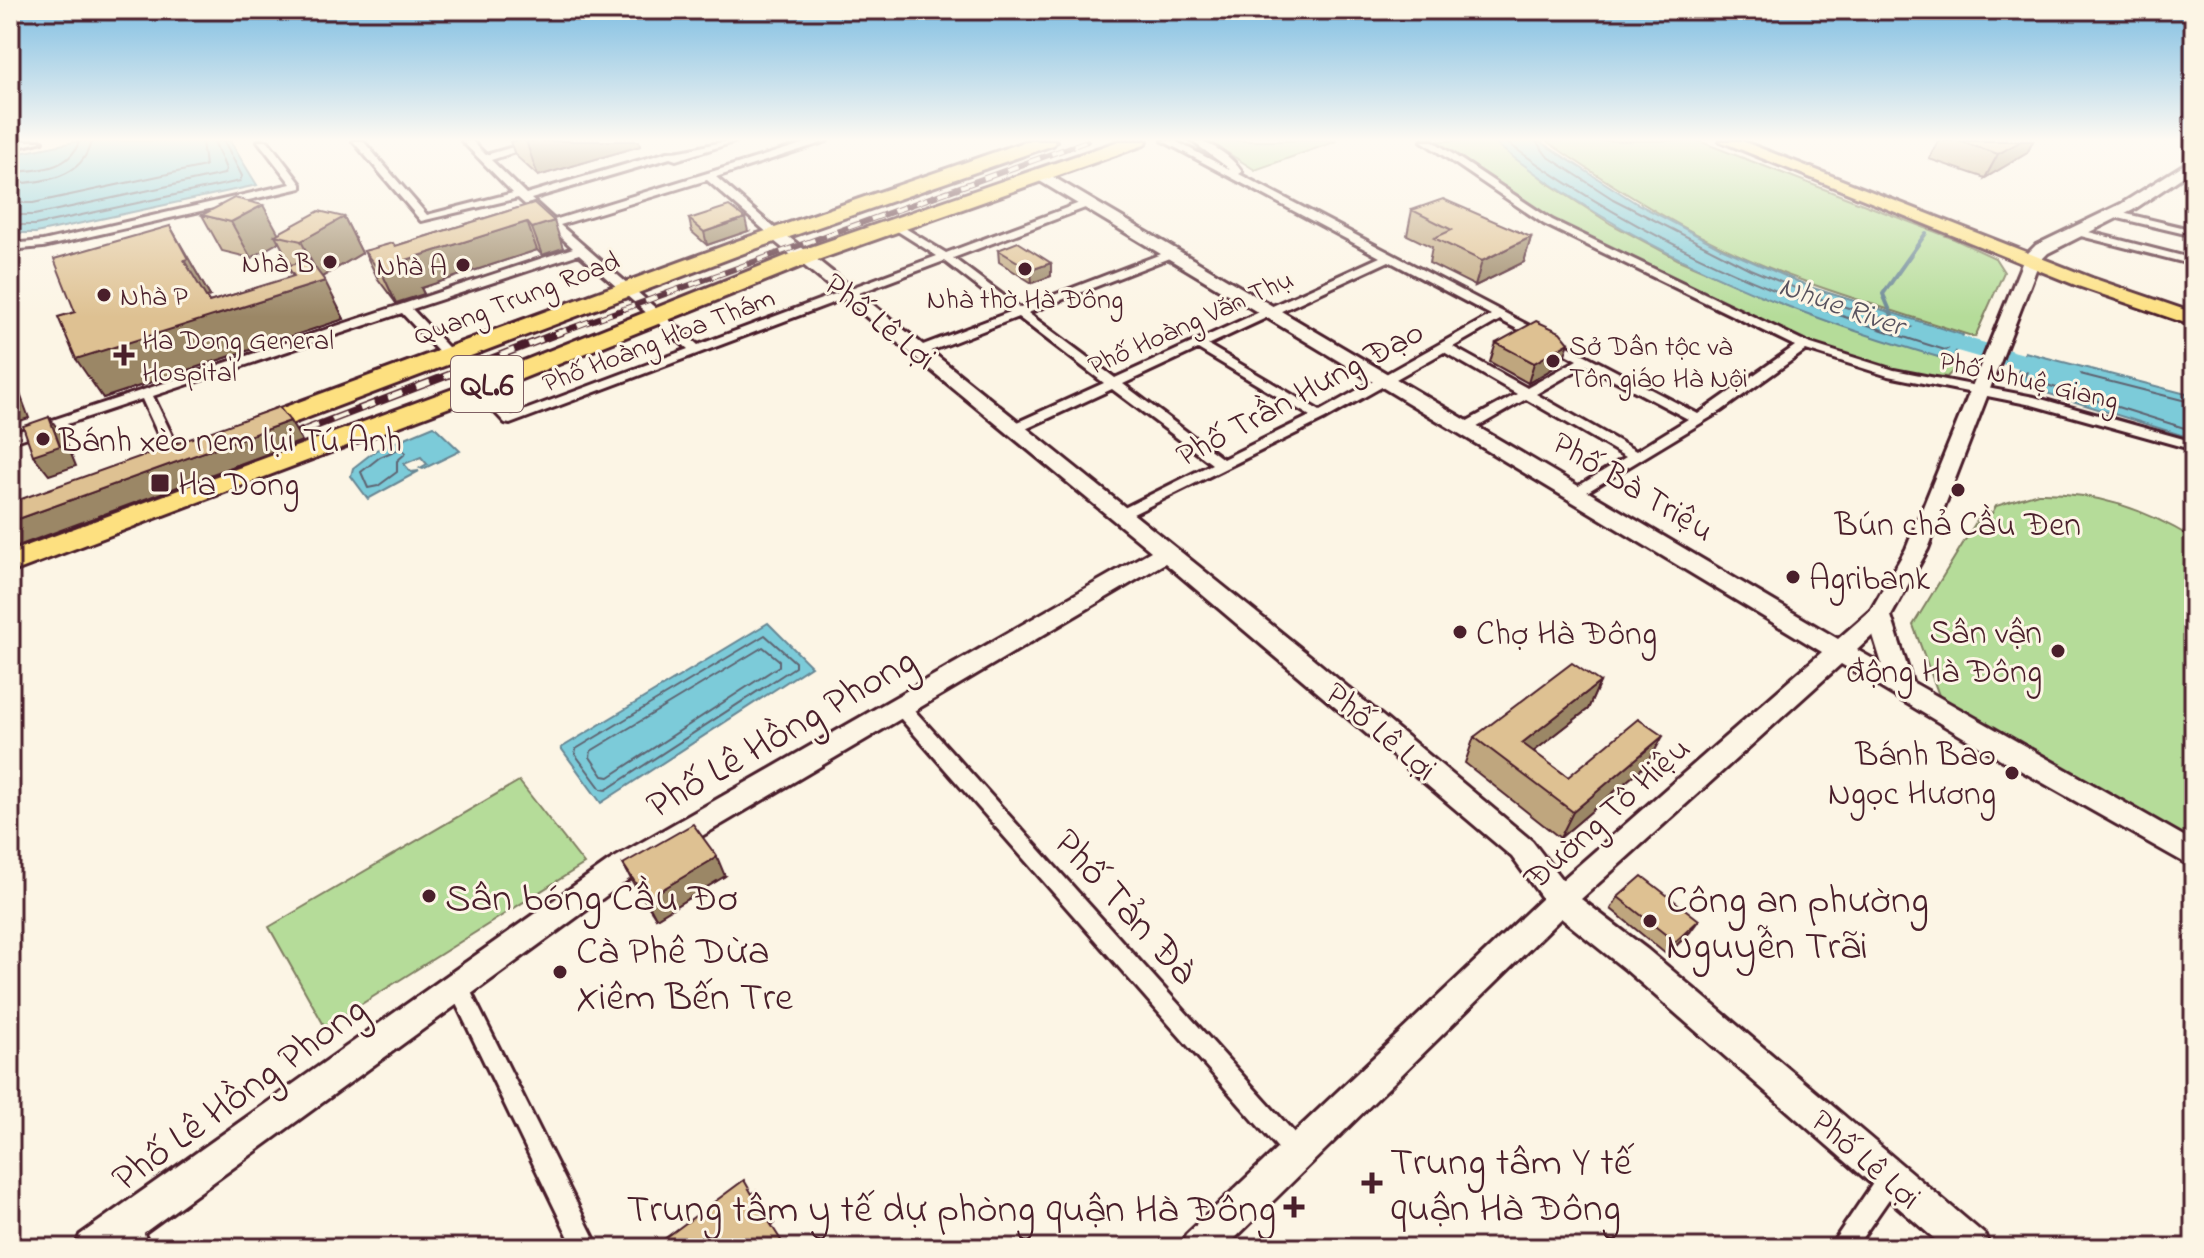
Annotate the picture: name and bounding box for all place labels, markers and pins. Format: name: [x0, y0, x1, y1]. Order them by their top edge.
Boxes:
place label: Nhà B: [242, 245, 314, 286]
place label: Nhà A: [376, 248, 447, 289]
marker: Nhà B: [321, 253, 339, 271]
marker: Nhà A: [454, 256, 472, 274]
marker: Nhà thờ Hà Đông: [1016, 260, 1034, 278]
place label: Nhà P: [120, 278, 188, 319]
place label: Nhà thờ Hà Đông: [927, 281, 1123, 322]
marker: Nhà P: [95, 286, 113, 304]
place label: Ha Dong General Hospital: [142, 322, 334, 395]
place label: Sở Dân tộc và Tôn giáo Hà Nội: [1569, 328, 1748, 401]
marker: Ha Dong General Hospital: [113, 344, 135, 366]
marker: Sở Dân tộc và Tôn giáo Hà Nội: [1544, 352, 1562, 370]
place label: Bánh xèo nem lụi Tú Anh: [58, 418, 402, 468]
marker: Bánh xèo nem lụi Tú Anh: [34, 430, 52, 448]
place label: Ha Dong: [178, 462, 299, 512]
marker: Ha Dong: [149, 472, 171, 494]
marker: Bún chả Cầu Đen: [1949, 481, 1967, 499]
place label: Bún chả Cầu Đen: [1834, 502, 2081, 552]
place label: Agribank: [1809, 556, 1930, 606]
marker: Agribank: [1784, 568, 1802, 586]
place label: Sân vận động Hà Đông: [1846, 610, 2042, 699]
place label: Chợ Hà Đông: [1476, 611, 1657, 661]
marker: Chợ Hà Đông: [1451, 623, 1469, 641]
marker: Sân vận động Hà Đông: [2049, 642, 2067, 660]
place label: Bánh Bao Ngọc Hương: [1828, 732, 1996, 821]
marker: Bánh Bao Ngọc Hương: [2003, 764, 2021, 782]
place label: Sân bóng Cầu Đơ: [445, 871, 738, 930]
place label: Công an phường Nguyễn Trãi: [1666, 873, 1929, 978]
marker: Sân bóng Cầu Đơ: [420, 887, 438, 905]
marker: Công an phường Nguyễn Trãi: [1641, 912, 1659, 930]
place label: Cà Phê Dừa Xiêm Bến Tre: [576, 924, 793, 1029]
marker: Cà Phê Dừa Xiêm Bến Tre: [551, 963, 569, 981]
place label: Trung tâm Y tế quận Hà Đông: [1390, 1135, 1635, 1240]
marker: Trung tâm Y tế quận Hà Đông: [1361, 1172, 1383, 1194]
place label: Trung tâm y tế dự phòng quận Hà Đông: [626, 1182, 1276, 1241]
marker: Trung tâm y tế dự phòng quận Hà Đông: [1283, 1196, 1305, 1218]

